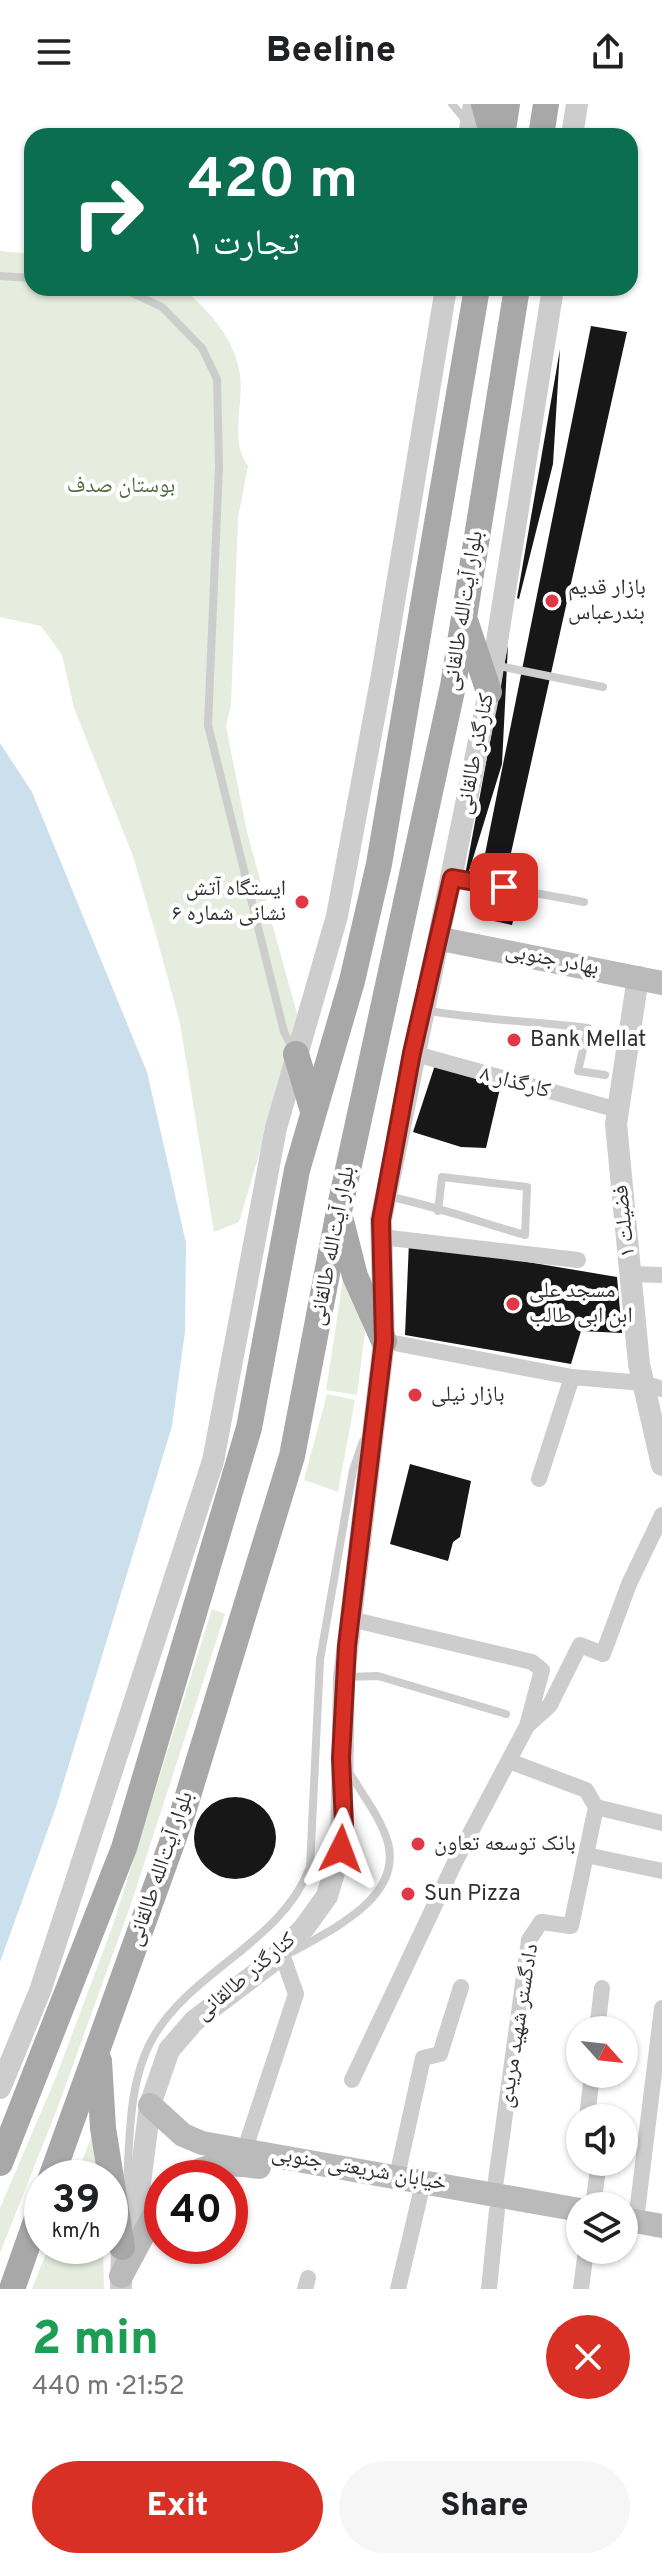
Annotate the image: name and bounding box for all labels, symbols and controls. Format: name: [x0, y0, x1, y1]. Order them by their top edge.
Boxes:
text: Beeline: [266, 29, 396, 75]
icon: menu: [32, 30, 76, 74]
icon: share: [586, 30, 630, 74]
text: 420 m: [188, 147, 358, 217]
icon: right: [56, 160, 160, 264]
text: تجارت ۱: [188, 222, 300, 268]
park label: بوستان صدف: [67, 473, 175, 500]
street label: بلوار آیت‌الله طالقانی: [438, 529, 490, 693]
place label: بازار قدیم بندرعباس: [568, 575, 646, 627]
marker: بازار قدیم بندرعباس: [543, 592, 561, 610]
street label: کنارگذر طالقانی: [451, 691, 501, 817]
pin: [470, 853, 538, 921]
icon: arrive: [482, 865, 526, 909]
place label: ایستگاه آتش نشانی شماره ۶: [172, 876, 286, 928]
marker: ایستگاه آتش نشانی شماره ۶: [293, 893, 311, 911]
street label: بهادر جنوبی: [503, 938, 601, 982]
place label: Bank Mellat: [530, 1027, 646, 1054]
marker: Bank Mellat: [505, 1031, 523, 1049]
street label: کارگذار ۸: [477, 1061, 553, 1105]
street label: بلوار آیت‌الله طالقانی: [304, 1164, 362, 1328]
street label: فضیلت ۱: [608, 1183, 642, 1259]
place label: مسجد علی ابن ابی طالب: [529, 1278, 633, 1330]
marker: مسجد علی ابن ابی طالب: [504, 1295, 522, 1313]
place label: بازار نیلی: [431, 1382, 504, 1409]
marker: بازار نیلی: [406, 1386, 424, 1404]
street label: بلوار آیت‌الله طالقانی: [122, 1788, 200, 1950]
position arrow: [299, 1807, 383, 1891]
place label: بانک توسعه تعاون: [434, 1831, 576, 1858]
marker: بانک توسعه تعاون: [409, 1835, 427, 1853]
place label: Sun Pizza: [424, 1881, 521, 1908]
marker: Sun Pizza: [399, 1885, 417, 1903]
street label: کنارگذر طالقانی: [190, 1927, 302, 2027]
street label: دادگستر شهید مریدی: [493, 1942, 545, 2110]
north arrow: [566, 2016, 638, 2088]
map controls: [566, 2016, 638, 2264]
button: sound: [566, 2104, 638, 2176]
street label: خیابان شریعتی جنوبی: [269, 2140, 449, 2198]
speed limit sign: 40: [144, 2160, 248, 2264]
text: 39: [52, 2177, 100, 2227]
button: layers: [566, 2192, 638, 2264]
text: km/h: [52, 2219, 100, 2245]
text: 2 min: [32, 2311, 159, 2371]
button: close: [546, 2315, 630, 2399]
text: 440 m · 21:52: [32, 2371, 185, 2404]
button: Exit: [32, 2461, 323, 2553]
button: Share: [339, 2461, 630, 2553]

